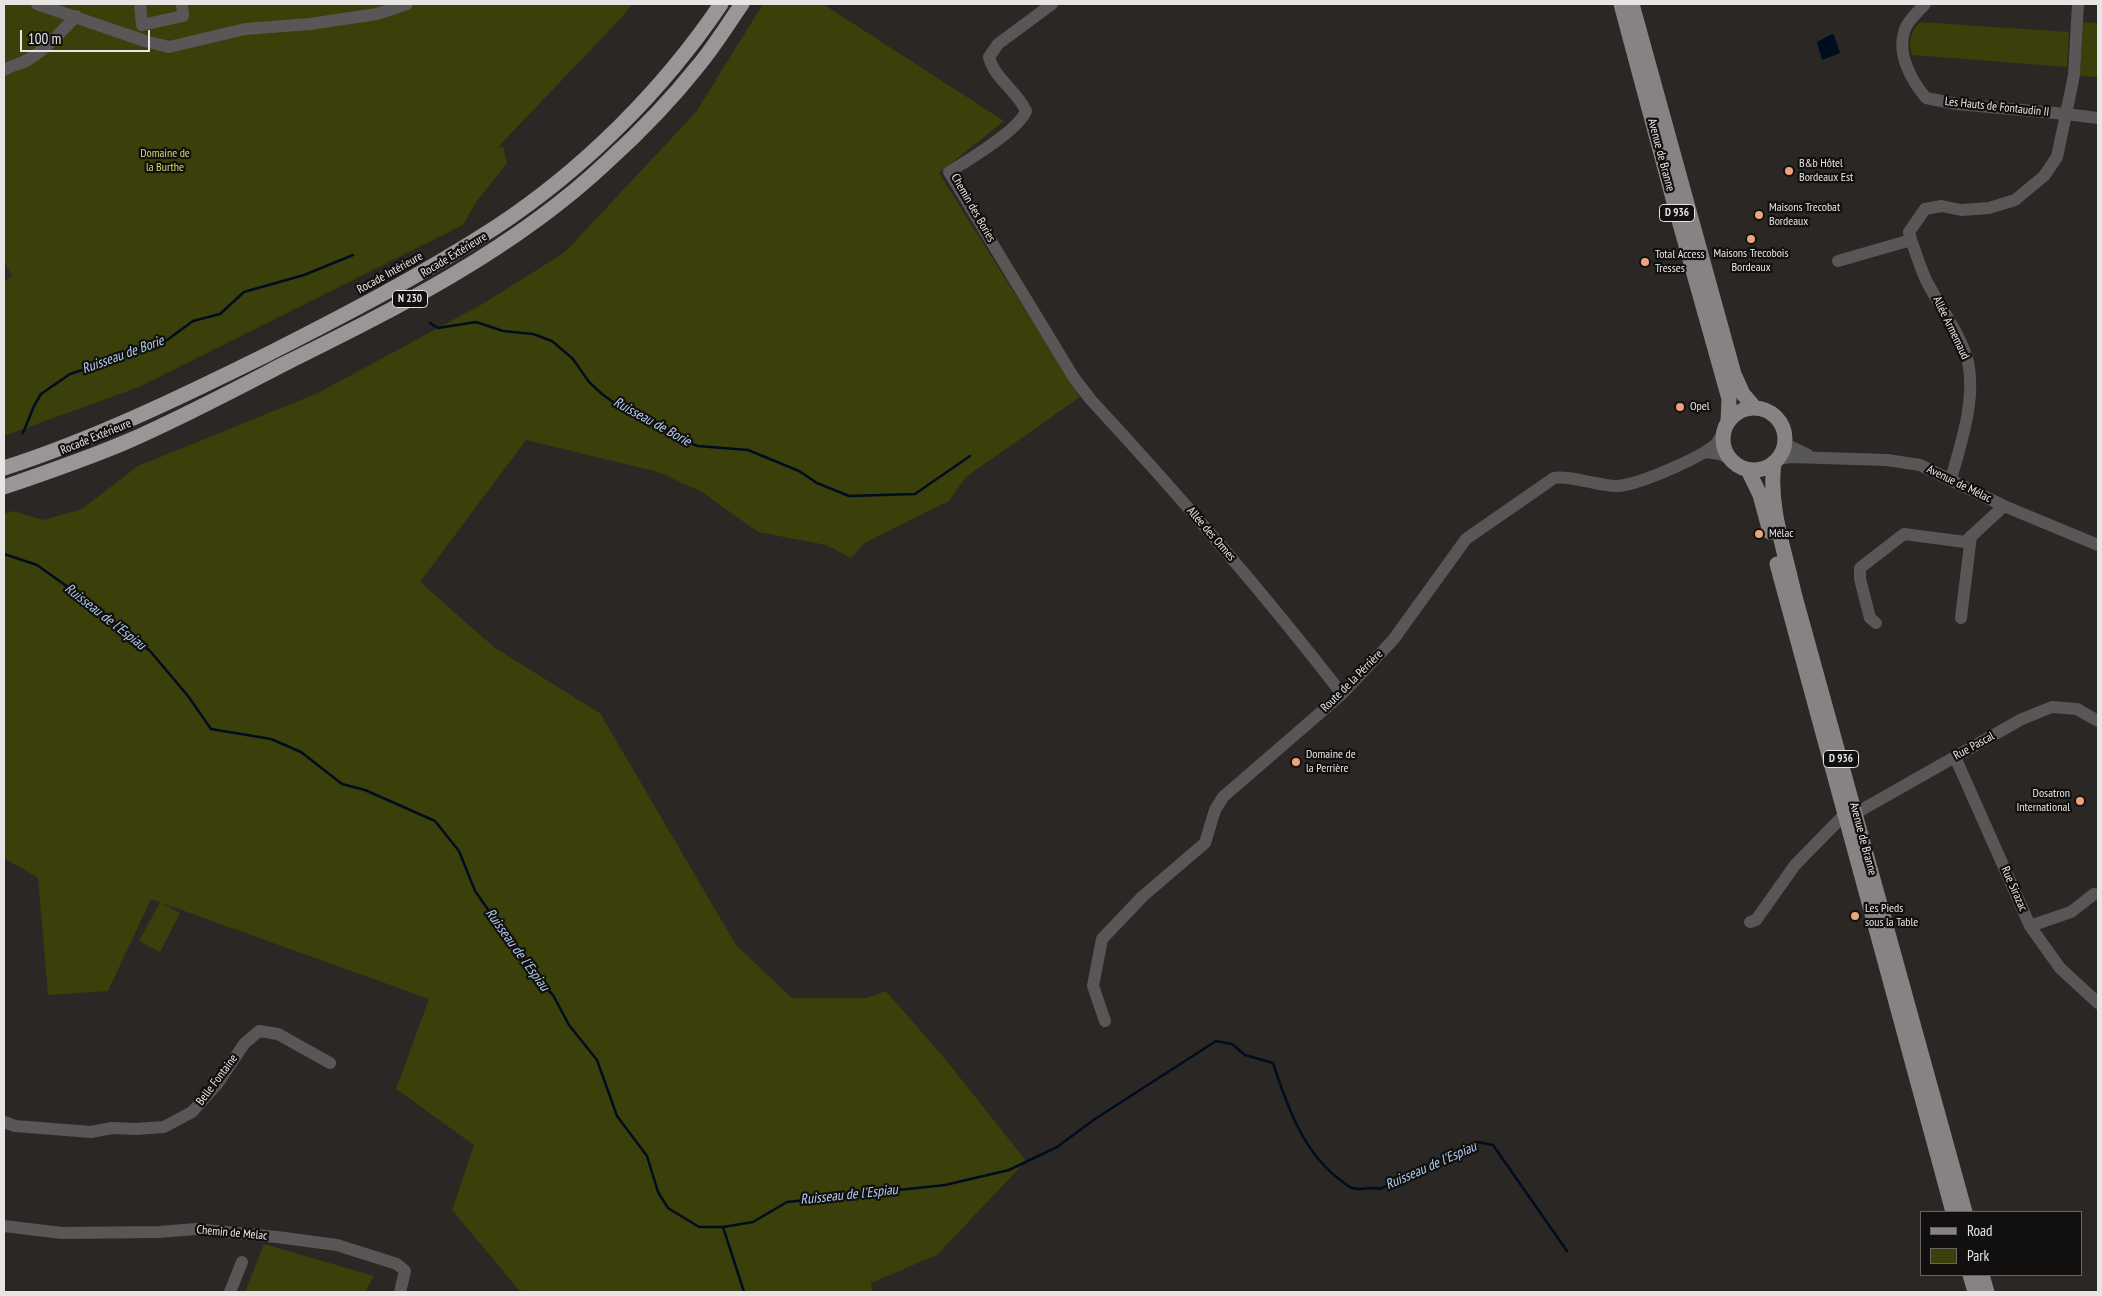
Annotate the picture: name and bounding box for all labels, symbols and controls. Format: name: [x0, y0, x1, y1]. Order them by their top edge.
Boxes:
scale bar: [22, 20, 152, 52]
text: 100 m: [28, 29, 61, 48]
street label: Les Hauts de Fontaudin II: [1944, 94, 2050, 120]
street label: Avenue de Branne: [1644, 117, 1678, 193]
park label: Domaine de la Burthe: [140, 147, 190, 175]
place label: B&b Hôtel Bordeaux Est: [1799, 157, 1853, 185]
marker: B&b Hôtel Bordeaux Est: [1783, 165, 1795, 177]
street label: Chemin des Bories: [948, 171, 998, 245]
place label: Maisons Trecobat Bordeaux: [1769, 201, 1840, 229]
road number: D 936: [1660, 204, 1694, 222]
marker: Maisons Trecobat Bordeaux: [1753, 209, 1765, 221]
street label: Rocade Extérieure: [418, 230, 490, 280]
marker: Maisons Trecobois Bordeaux: [1745, 233, 1757, 245]
place label: Maisons Trecobois Bordeaux: [1714, 247, 1788, 275]
place label: Total Access Tresses: [1655, 248, 1704, 276]
street label: Rocade Intérieure: [355, 249, 425, 297]
marker: Total Access Tresses: [1639, 256, 1651, 268]
road number: N 230: [392, 290, 428, 308]
street label: Allée Armemaud: [1930, 294, 1972, 362]
water label: Ruisseau de Borie: [80, 332, 166, 378]
water label: Ruisseau de Borie: [610, 394, 694, 450]
place label: Opel: [1690, 400, 1710, 414]
marker: Opel: [1674, 401, 1686, 413]
street label: Rocade Extérieure: [59, 416, 133, 458]
street label: Avenue de Mélac: [1924, 462, 1994, 506]
street label: Allée des Ormes: [1184, 504, 1238, 564]
place label: Mélac: [1769, 527, 1793, 541]
marker: Mélac: [1753, 528, 1765, 540]
water label: Ruisseau de l'Espiau: [61, 580, 149, 654]
street label: Route de la Pérrière: [1318, 647, 1386, 715]
street label: Rue Pascal: [1951, 729, 1997, 763]
place label: Domaine de la Perrière: [1306, 748, 1356, 776]
road number: D 936: [1824, 751, 1858, 768]
marker: Domaine de la Perrière: [1290, 756, 1302, 768]
place label: Dosatron International: [2016, 787, 2070, 815]
marker: Dosatron International: [2074, 795, 2086, 807]
street label: Avenue de Branne: [1846, 801, 1880, 877]
street label: Rue Sirazac: [1998, 864, 2030, 914]
place label: Les Pieds sous la Table: [1865, 902, 1918, 930]
water label: Ruisseau de l'Espiau: [481, 905, 553, 995]
marker: Les Pieds sous la Table: [1849, 910, 1861, 922]
street label: Belle Fontaine: [193, 1052, 241, 1108]
water label: Ruisseau de l'Espiau: [1383, 1138, 1479, 1194]
water label: Ruisseau de l'Espiau: [799, 1182, 899, 1208]
legend: [1920, 1211, 2082, 1276]
text: Road: [1967, 1221, 1993, 1240]
street label: Chemin de Melac: [196, 1223, 268, 1243]
text: Park: [1967, 1246, 1989, 1265]

